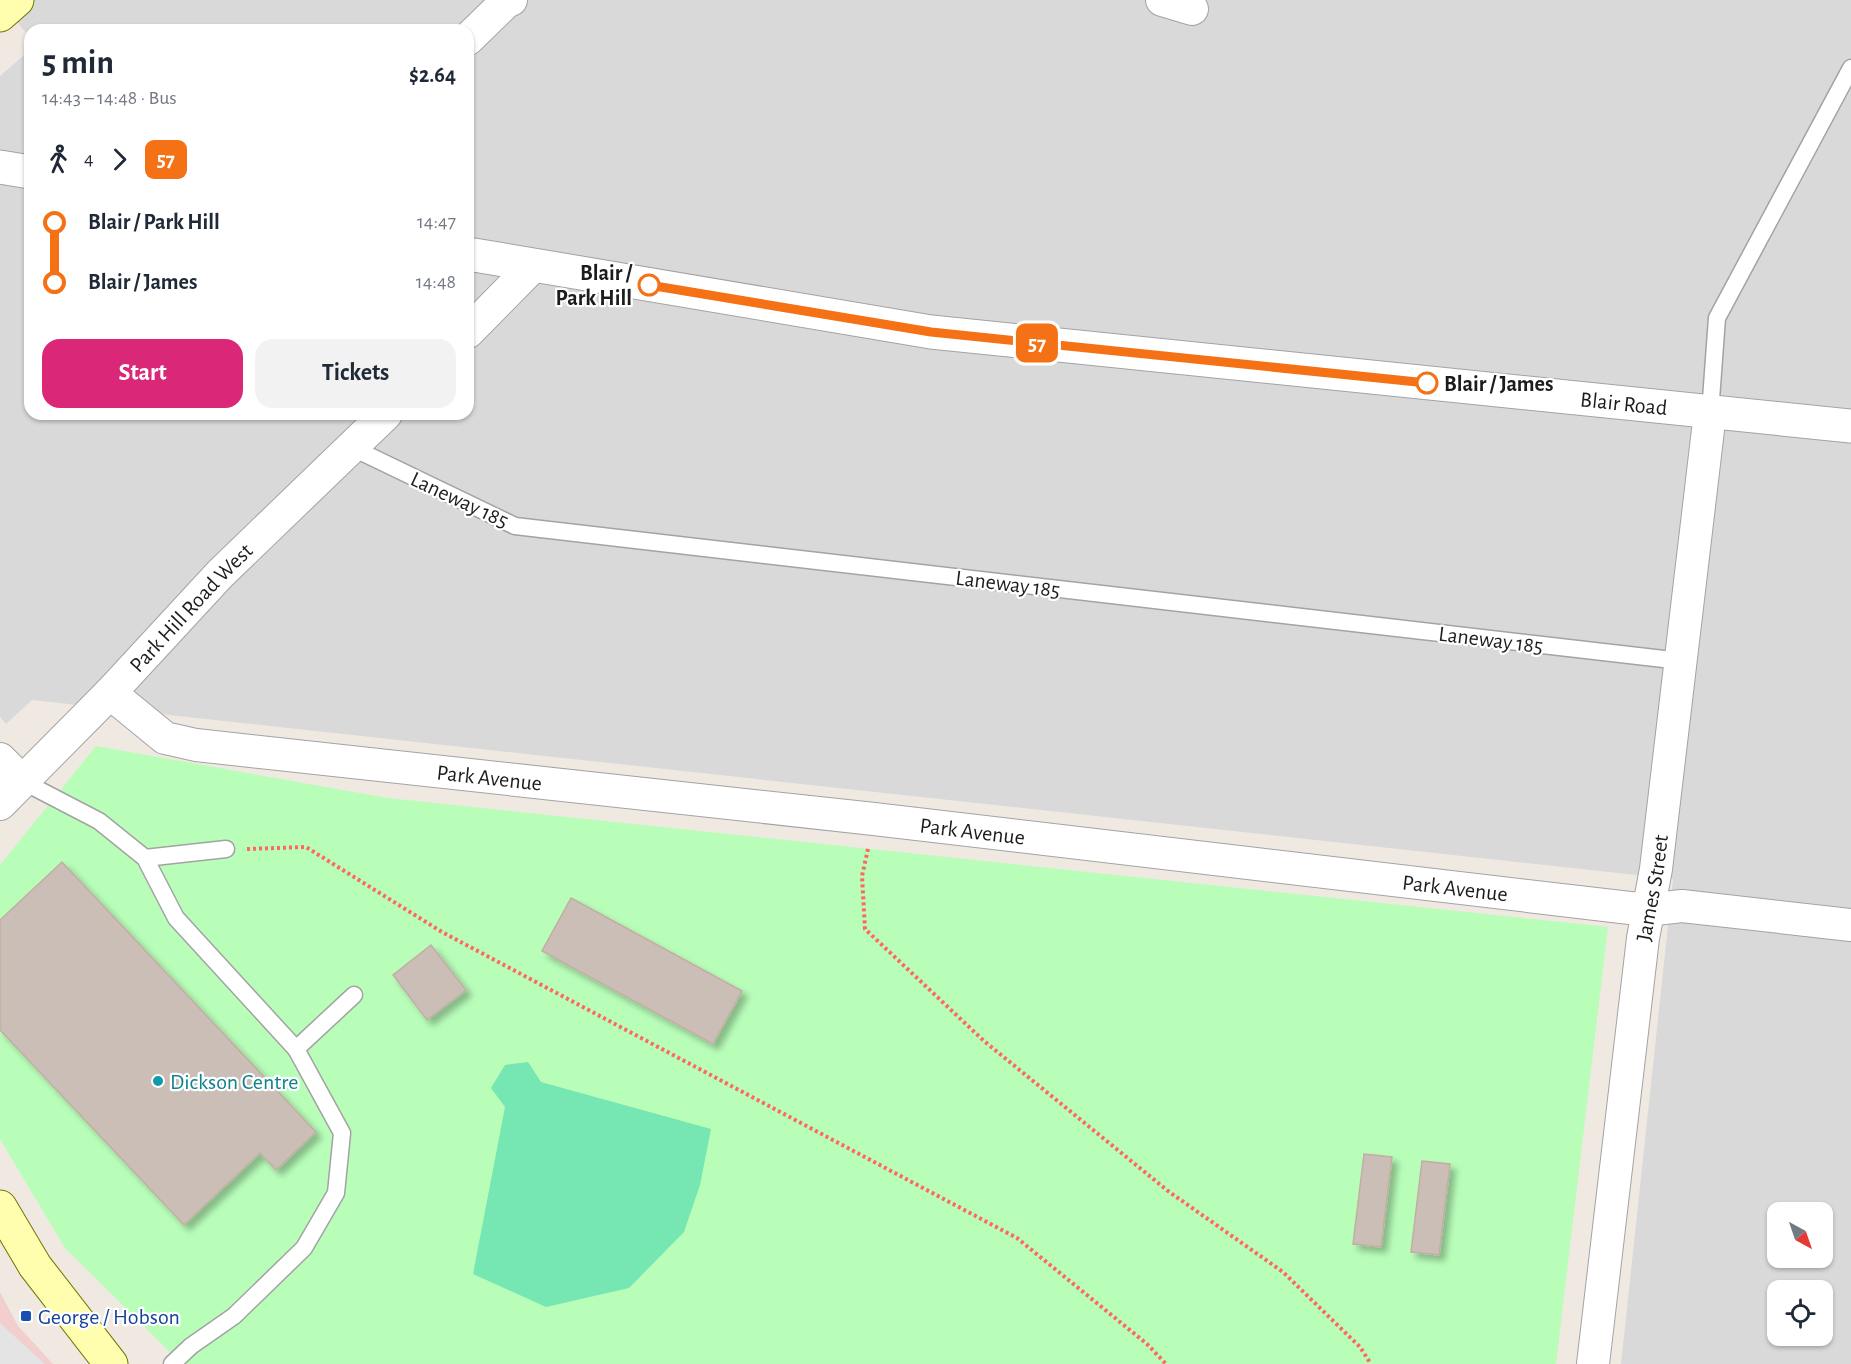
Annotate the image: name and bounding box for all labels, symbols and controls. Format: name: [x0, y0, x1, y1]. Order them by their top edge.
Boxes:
text: 5 min: [42, 47, 114, 80]
text: $2.64: [409, 64, 456, 86]
text: 14:43 – 14:48 · Bus: [42, 88, 177, 108]
icon: walk: [42, 143, 75, 176]
icon: forward: [103, 143, 136, 176]
text: 4: [84, 149, 94, 169]
text: 57: [157, 149, 175, 170]
text: Blair / Park Hill: [88, 211, 220, 233]
text: 14:47: [417, 212, 456, 232]
place label: Blair / Park Hill: [556, 262, 633, 309]
text: Blair / James: [88, 271, 197, 293]
text: 14:48: [416, 272, 456, 292]
marker: Blair / Park Hill: [638, 274, 660, 296]
line badge: 57: [1010, 324, 1064, 362]
text: 57: [1028, 333, 1046, 354]
button: Start: [42, 339, 243, 408]
button: Tickets: [255, 339, 456, 408]
marker: Blair / James: [1416, 372, 1438, 394]
place label: Blair / James: [1444, 373, 1553, 395]
street label: Blair Road: [1579, 388, 1668, 419]
street label: Laneway 185: [407, 468, 512, 532]
street label: Park Hill Road West: [126, 539, 257, 676]
street label: Laneway 185: [954, 567, 1061, 601]
street label: Laneway 185: [1437, 623, 1544, 657]
street label: Park Avenue: [436, 761, 543, 795]
street label: Park Avenue: [918, 814, 1026, 849]
street label: James Street: [1633, 833, 1672, 943]
street label: Park Avenue: [1401, 871, 1509, 906]
place label: Dickson Centre: [170, 1071, 298, 1093]
marker: Dickson Centre: [151, 1074, 165, 1088]
north arrow: [1767, 1202, 1833, 1268]
map controls: [1767, 1202, 1833, 1346]
button: locate: [1767, 1280, 1833, 1346]
place label: George / Hobson: [38, 1306, 180, 1328]
marker: George / Hobson: [19, 1309, 33, 1323]

